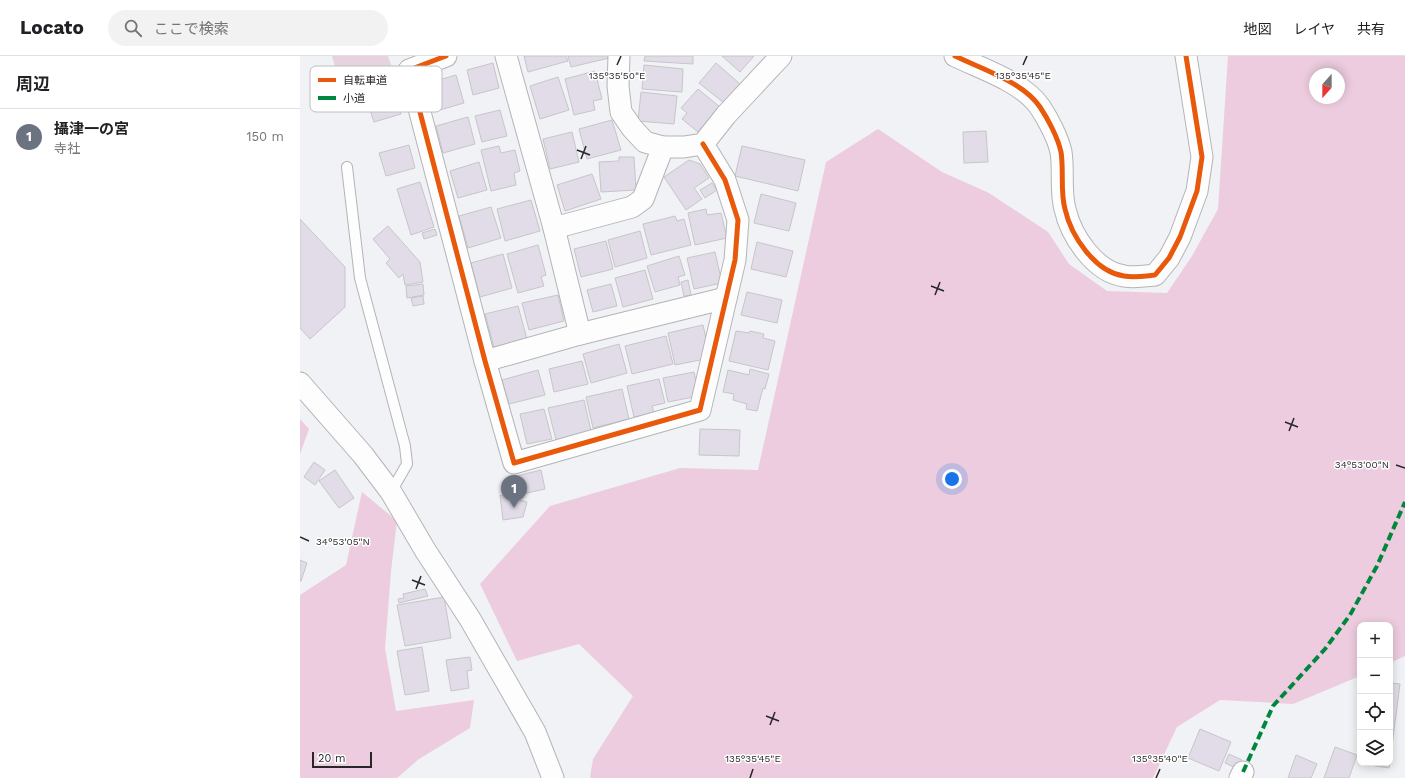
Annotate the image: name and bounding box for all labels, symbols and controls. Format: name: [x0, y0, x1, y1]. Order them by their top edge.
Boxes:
search box: [108, 10, 388, 46]
text: Locato: [20, 16, 84, 39]
icon: search: [122, 17, 144, 39]
text: ここで検索: [154, 20, 229, 38]
text: 地図: [1243, 21, 1271, 37]
text: レイヤ: [1293, 21, 1335, 37]
text: 共有: [1357, 21, 1385, 37]
legend: [310, 66, 442, 112]
north arrow: [1309, 68, 1345, 104]
text: 135°35'50"E: [589, 70, 645, 81]
text: 135°35'45"E: [995, 70, 1051, 81]
text: 周辺: [16, 74, 50, 94]
text: 自転車道: [343, 74, 387, 87]
text: 小道: [343, 92, 365, 105]
text: 攝津一の宮: [54, 120, 129, 138]
text: 1: [26, 129, 32, 144]
text: 150 m: [246, 129, 284, 144]
text: 寺社: [54, 141, 80, 156]
text: 34°53'00"N: [1335, 459, 1389, 470]
your location: [942, 469, 962, 489]
pin: 1: [501, 475, 527, 508]
text: 34°53'05"N: [316, 536, 370, 547]
map controls: [1357, 622, 1393, 766]
button: +: [1357, 622, 1393, 658]
button: −: [1357, 658, 1393, 694]
button: locate: [1357, 694, 1393, 730]
button: layers: [1357, 730, 1393, 766]
scale bar: [312, 750, 372, 769]
text: 20 m: [318, 752, 346, 765]
text: 135°35'45"E: [725, 753, 781, 764]
text: 135°35'40"E: [1132, 753, 1188, 764]

